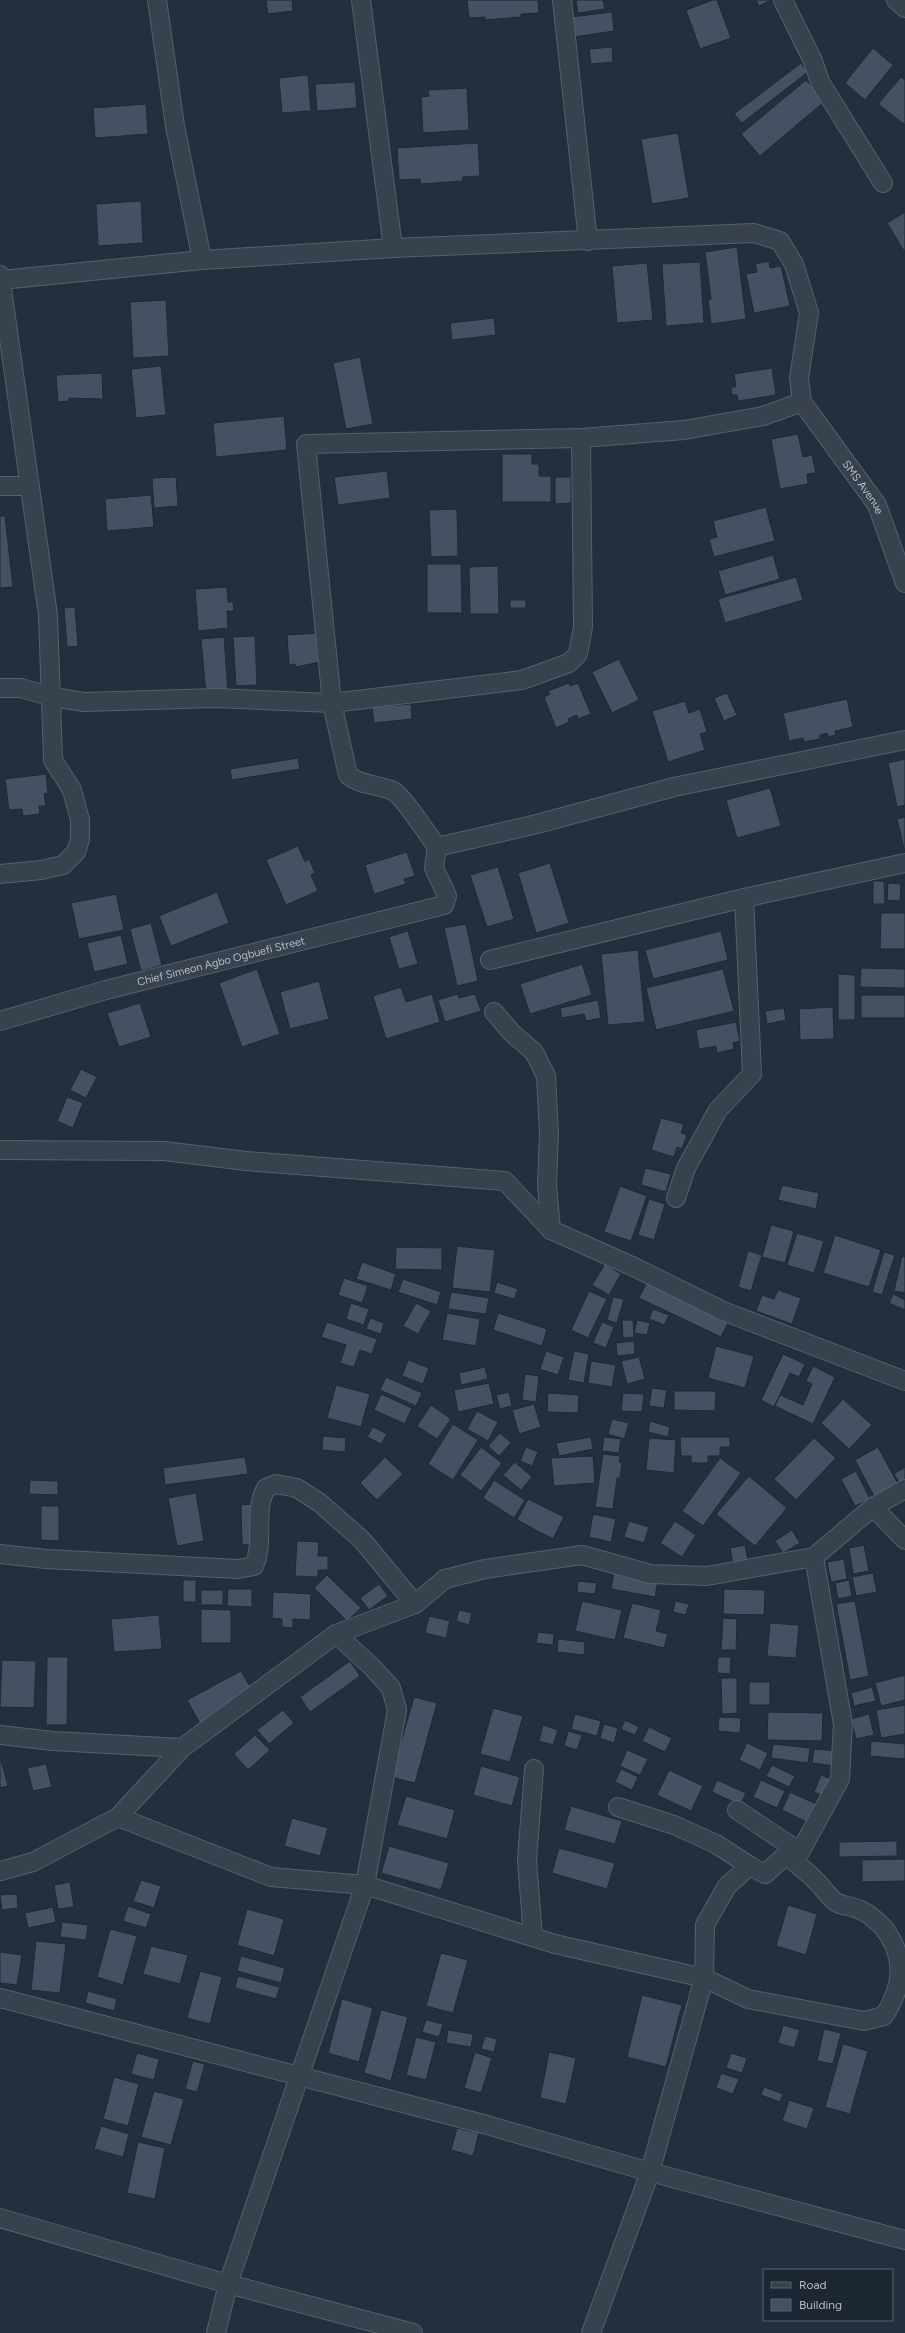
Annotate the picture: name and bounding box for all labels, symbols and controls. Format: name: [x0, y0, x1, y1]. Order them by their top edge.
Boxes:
street label: SMS Avenue: [840, 458, 886, 516]
street label: Chief Simeon Agbo Ogbuefi Street: [136, 934, 306, 989]
legend: [763, 2269, 893, 2321]
text: Road: [799, 2278, 827, 2292]
text: Building: [799, 2298, 842, 2312]

